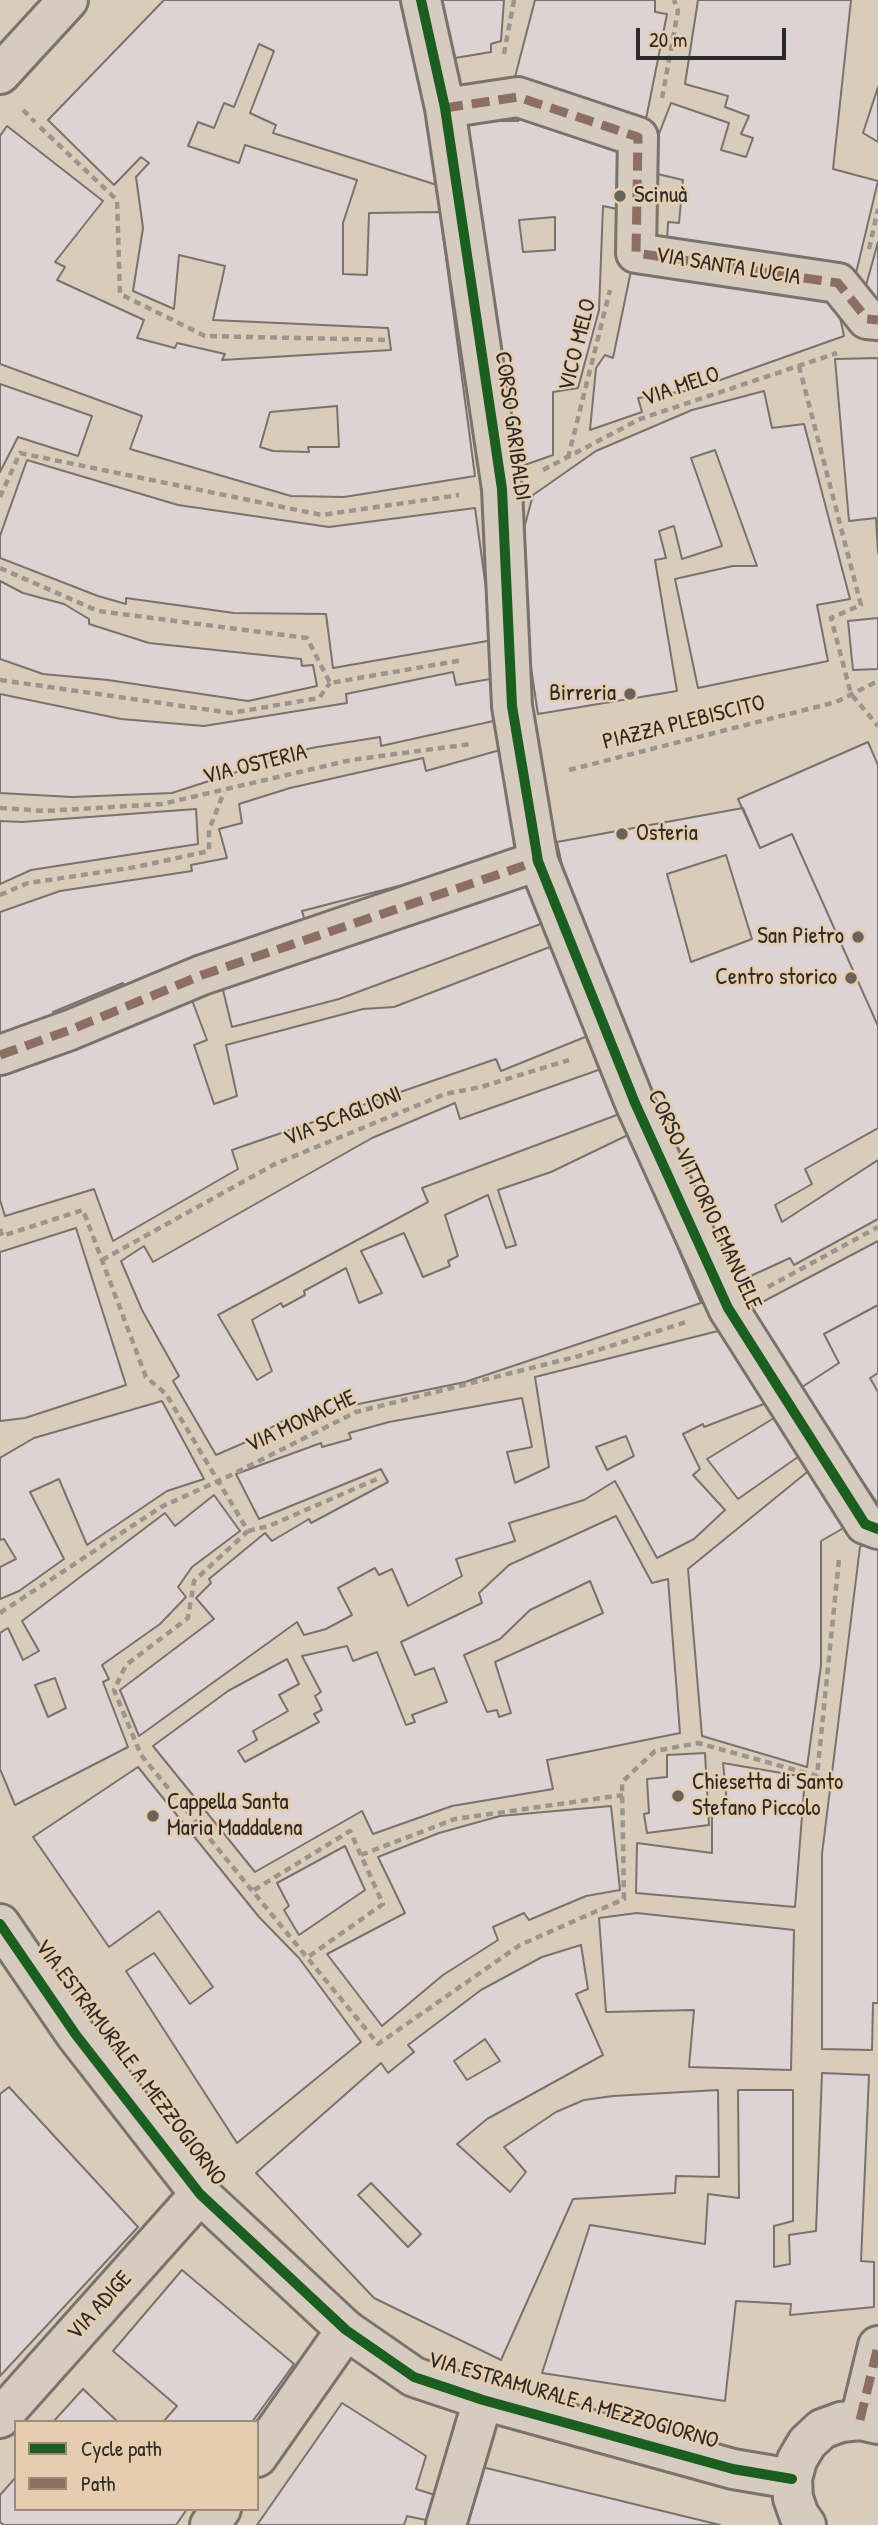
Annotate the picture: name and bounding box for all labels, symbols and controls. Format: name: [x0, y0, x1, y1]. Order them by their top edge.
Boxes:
scale bar: [640, 14, 790, 58]
text: 20 m: [649, 25, 687, 54]
place label: Scinuà: [634, 182, 687, 210]
marker: Scinuà: [612, 188, 628, 204]
street label: VIA SANTA LUCIA: [653, 242, 803, 292]
street label: VICO MELO: [553, 296, 603, 394]
street label: CORSO GARIBALDI: [488, 350, 536, 502]
street label: VIA MELO: [639, 361, 723, 413]
place label: Birreria: [549, 680, 616, 708]
marker: Birreria: [622, 686, 638, 702]
street label: PIAZZA PLEBISCITO: [600, 689, 768, 757]
street label: VIA OSTERIA: [200, 739, 310, 791]
place label: Osteria: [636, 820, 698, 848]
marker: Osteria: [614, 826, 630, 842]
place label: San Pietro: [757, 923, 844, 951]
marker: San Pietro: [850, 929, 866, 945]
place label: Centro storico: [715, 964, 837, 992]
marker: Centro storico: [843, 970, 859, 986]
street label: VIA SCAGLIONI: [280, 1081, 406, 1153]
street label: CORSO VITTORIO EMANUELE: [641, 1085, 767, 1315]
street label: VIA MONACHE: [242, 1384, 360, 1460]
place label: Chiesetta di Santo Stefano Piccolo: [692, 1769, 843, 1823]
marker: Chiesetta di Santo Stefano Piccolo: [670, 1788, 686, 1804]
place label: Cappella Santa Maria Maddalena: [167, 1789, 302, 1843]
marker: Cappella Santa Maria Maddalena: [145, 1808, 161, 1824]
street label: VIA ESTRAMURALE A MEZZOGIORNO: [28, 1934, 232, 2192]
street label: VIA ADIGE: [62, 2266, 138, 2346]
street label: VIA ESTRAMURALE A MEZZOGIORNO: [424, 2346, 722, 2456]
legend: [14, 2420, 259, 2511]
text: Cycle path: [81, 2434, 162, 2463]
text: Path: [81, 2469, 115, 2498]

